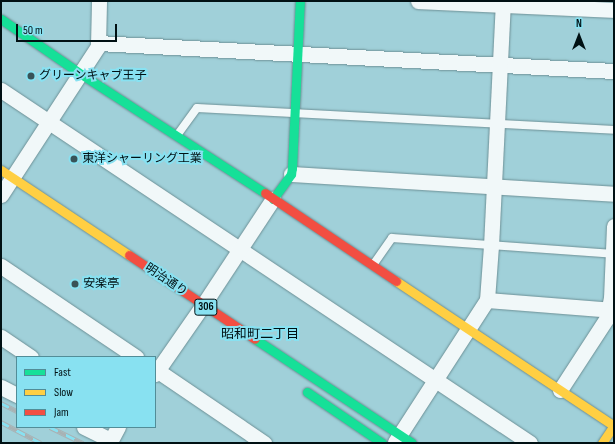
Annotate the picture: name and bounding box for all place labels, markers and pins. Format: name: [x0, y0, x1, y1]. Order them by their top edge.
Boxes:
place label: グリーンキャブ王子: [39, 69, 147, 83]
marker: グリーンキャブ王子: [26, 71, 36, 81]
place label: 東洋シャーリング工業: [82, 152, 202, 166]
marker: 東洋シャーリング工業: [69, 154, 79, 164]
place label: 安楽亭: [83, 277, 119, 291]
marker: 安楽亭: [70, 279, 80, 289]

